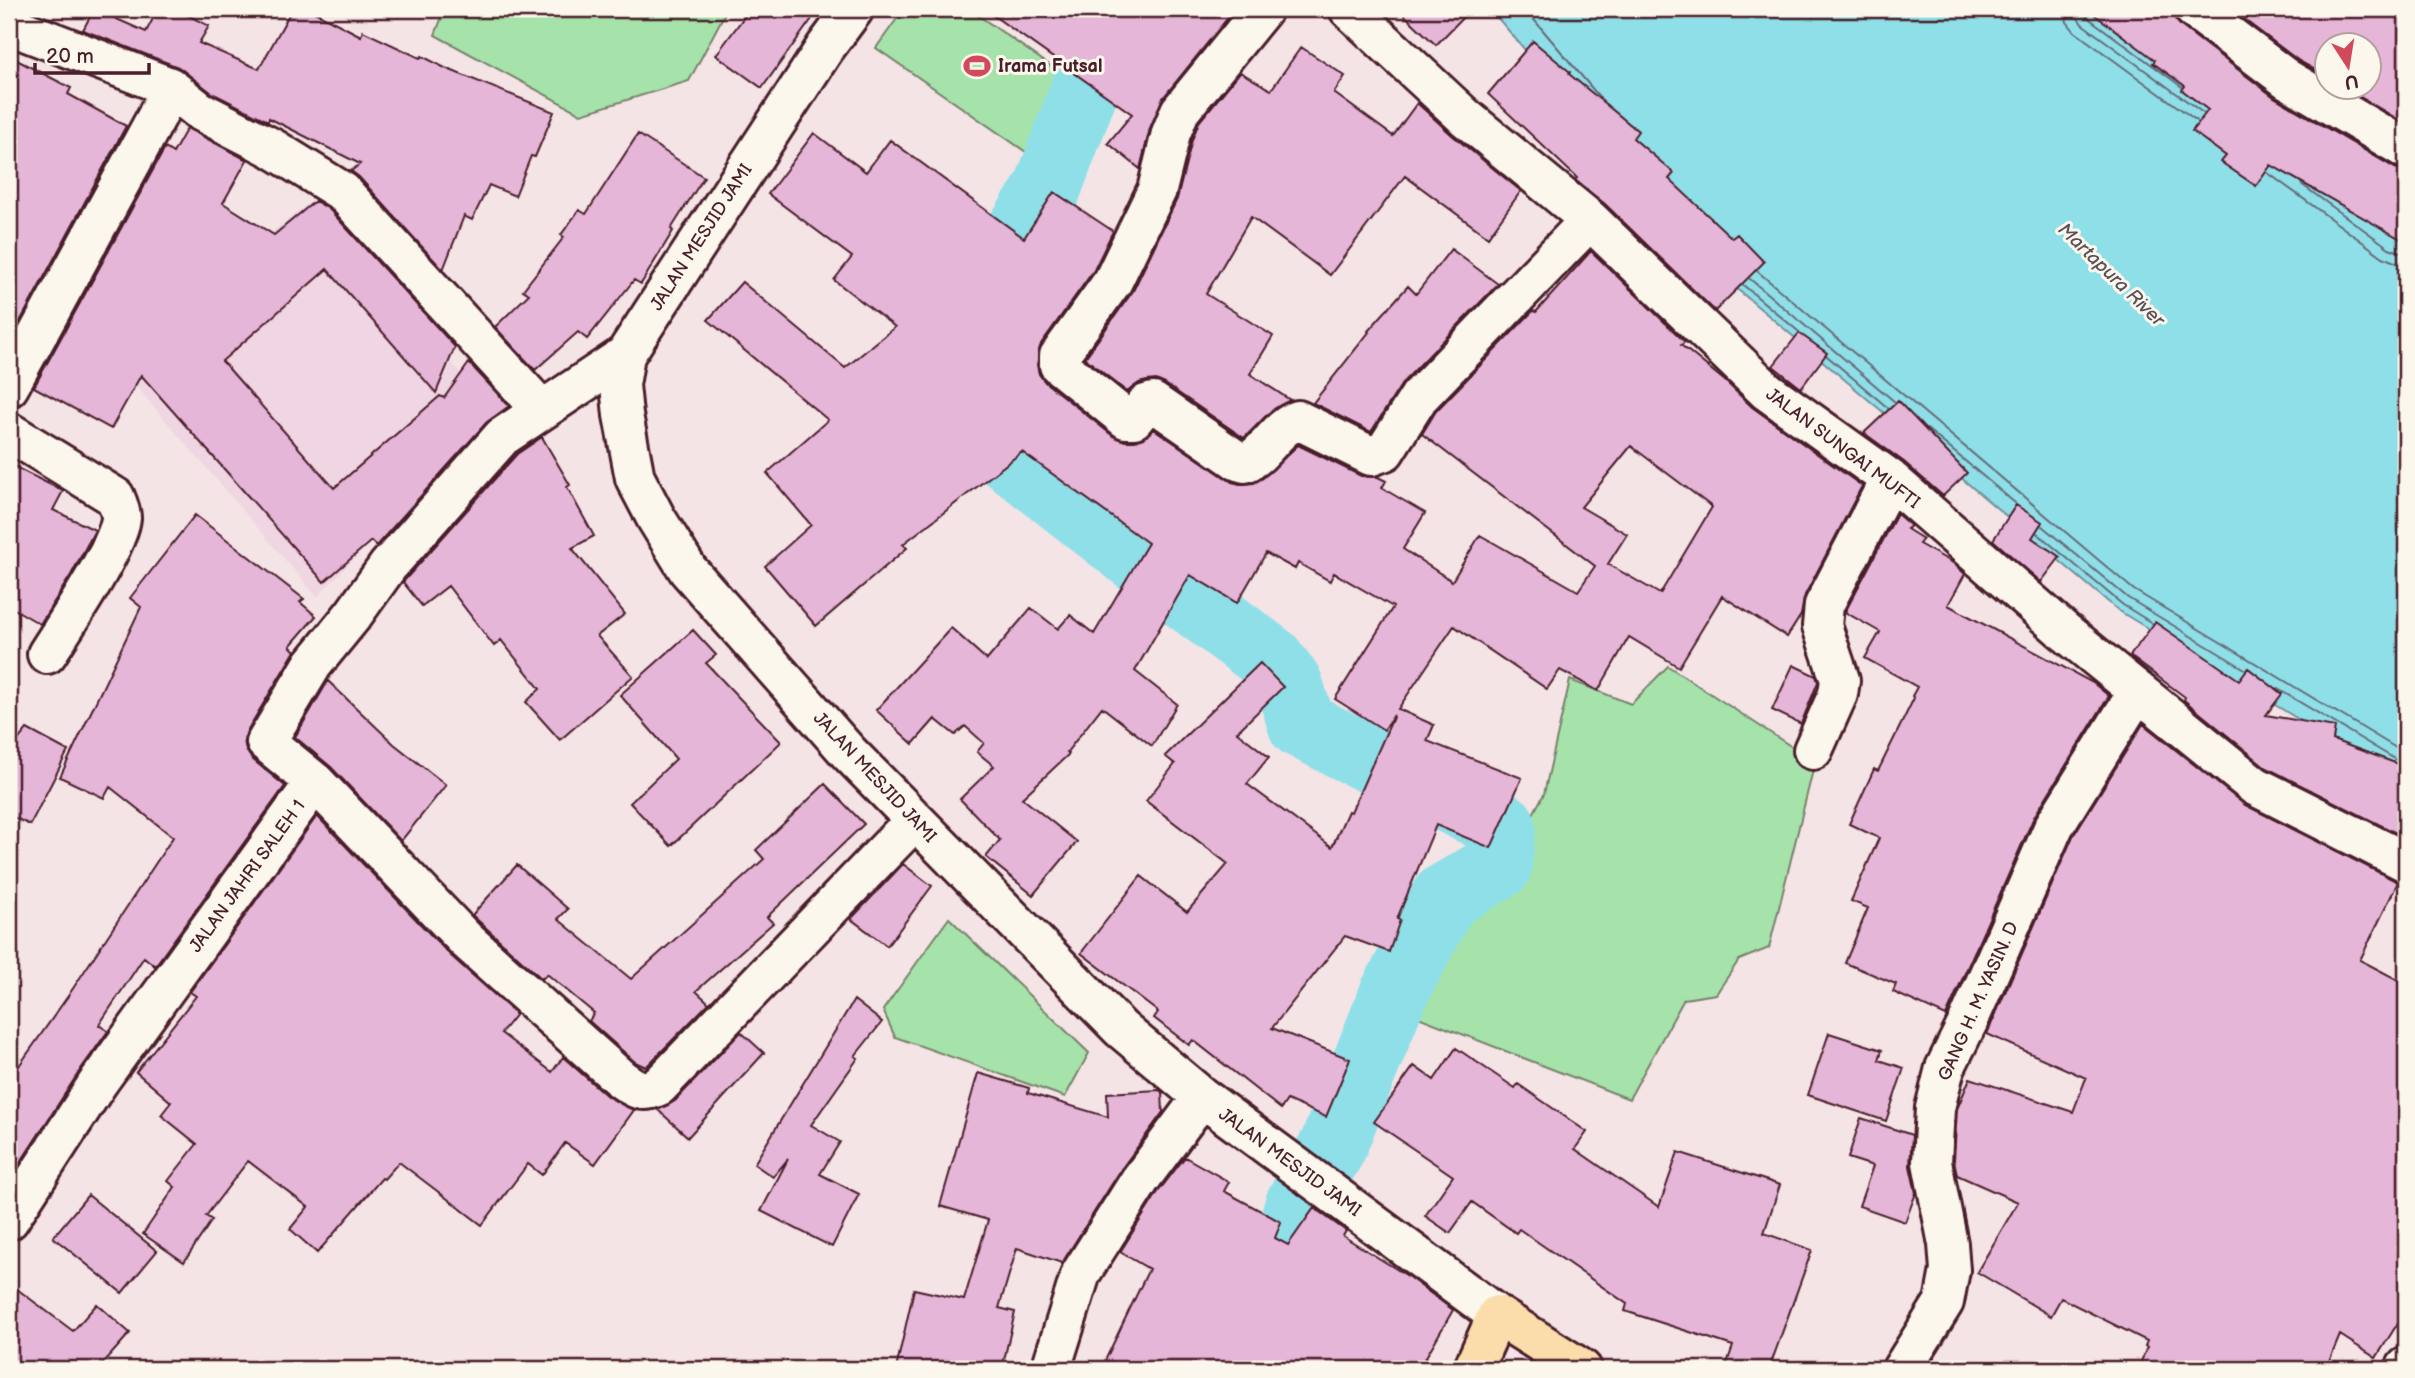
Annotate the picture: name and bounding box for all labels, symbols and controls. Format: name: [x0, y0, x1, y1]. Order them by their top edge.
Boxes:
scale bar: [35, 32, 149, 76]
north arrow: [2314, 32, 2384, 102]
text: 20 m: [46, 44, 94, 69]
sports icon: Irama Futsal: [962, 51, 992, 81]
place label: Irama Futsal: [998, 56, 1102, 77]
text: U: [2342, 69, 2360, 94]
street label: JALAN MESJID JAMI: [646, 160, 757, 315]
water label: Martapura River: [2053, 218, 2170, 332]
street label: JALAN SUNGAI MUFTI: [1762, 384, 1924, 513]
street label: JALAN MESJID JAMI: [809, 708, 941, 847]
street label: JALAN JAHRI SALEH 1: [185, 796, 310, 957]
street label: GANG H. M. YASIN. D: [1934, 918, 2023, 1084]
street label: JALAN MESJID JAMI: [1214, 1104, 1365, 1221]

